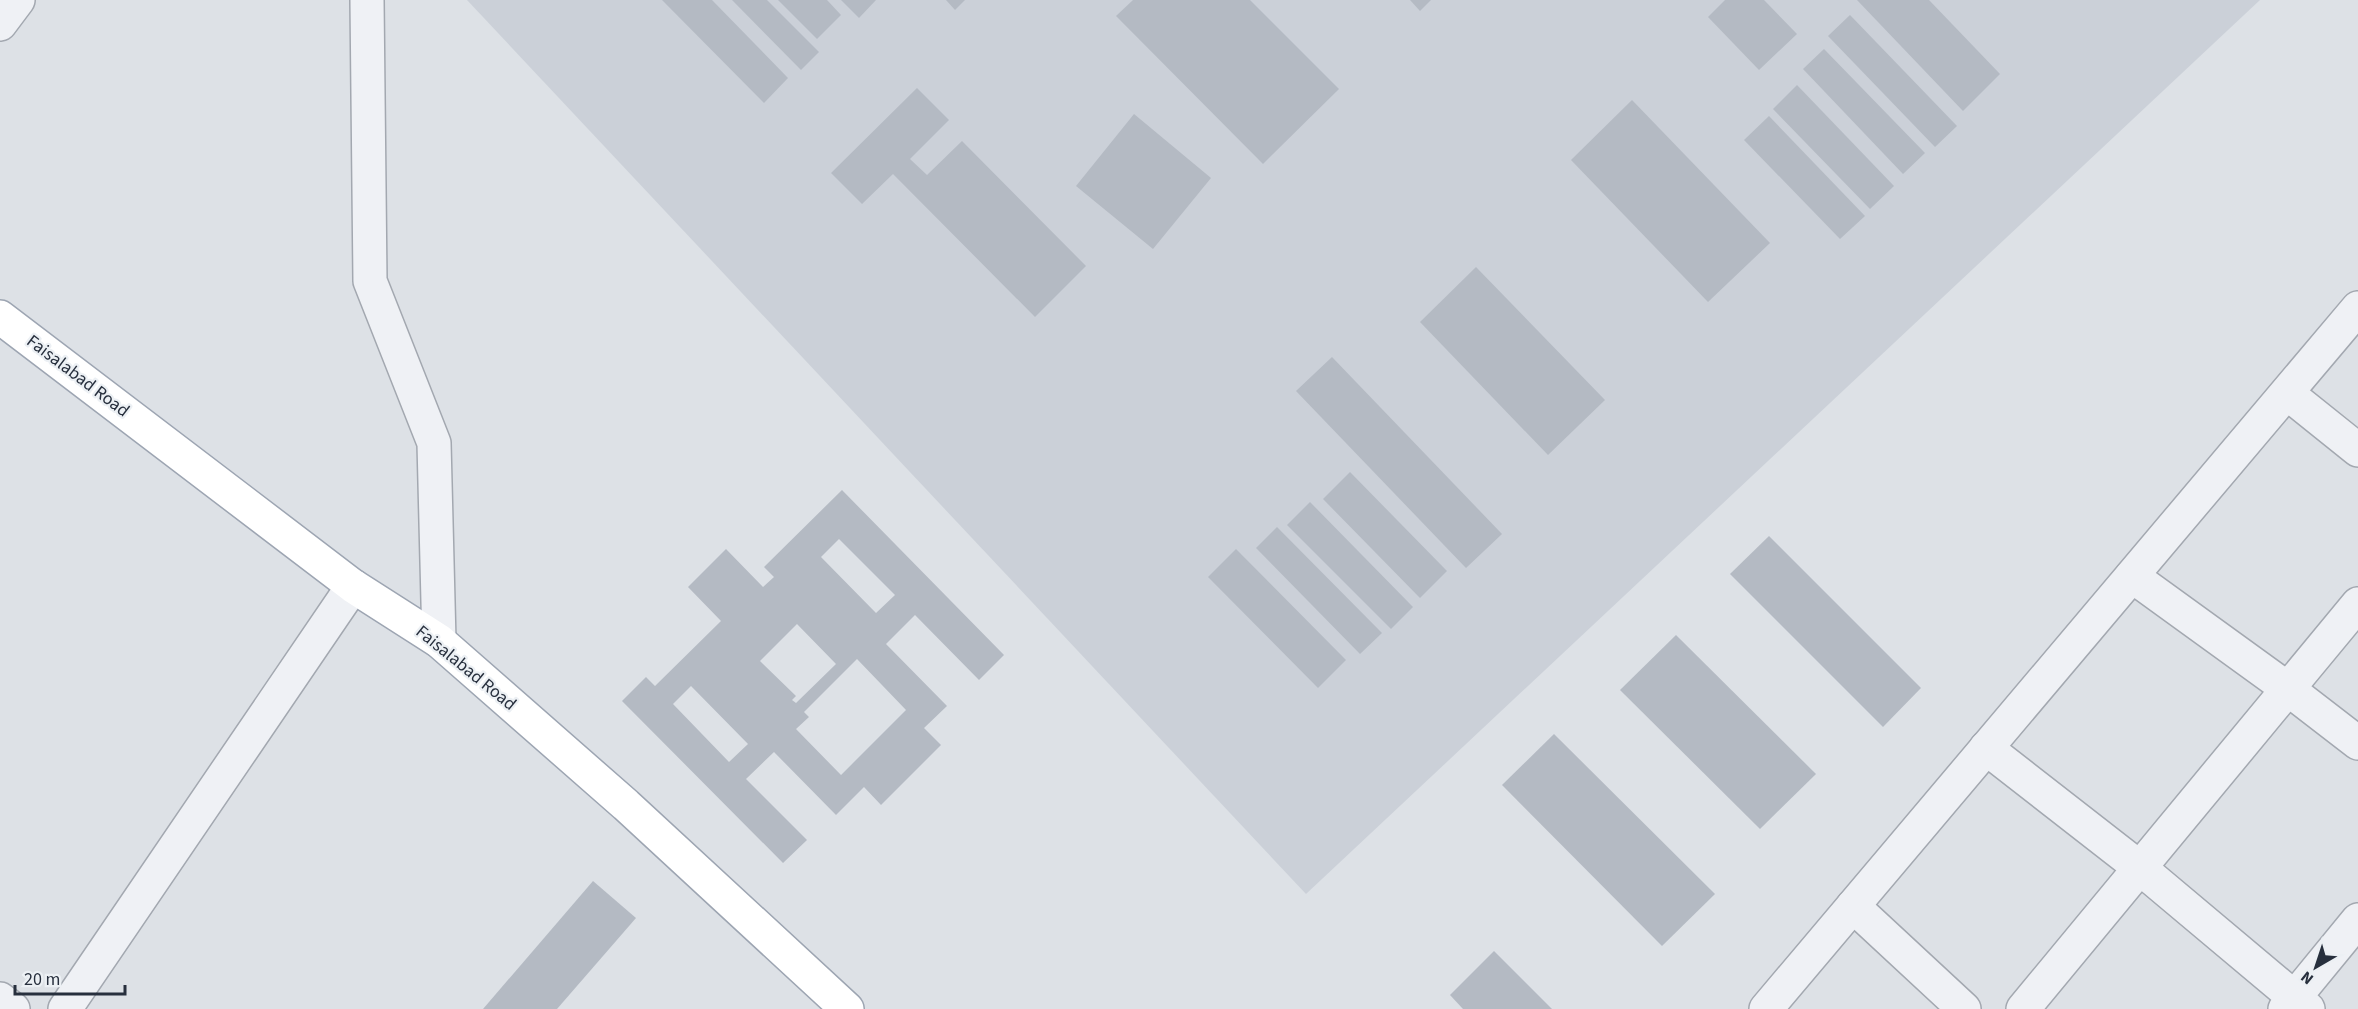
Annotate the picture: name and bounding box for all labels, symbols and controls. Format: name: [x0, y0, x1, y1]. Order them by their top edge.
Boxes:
street label: Faisalabad Road: [21, 329, 135, 423]
street label: Faisalabad Road: [410, 620, 522, 716]
north arrow: [2286, 937, 2346, 997]
scale bar: [15, 958, 124, 996]
text: N: [2296, 966, 2318, 990]
text: 20 m: [24, 967, 60, 992]

